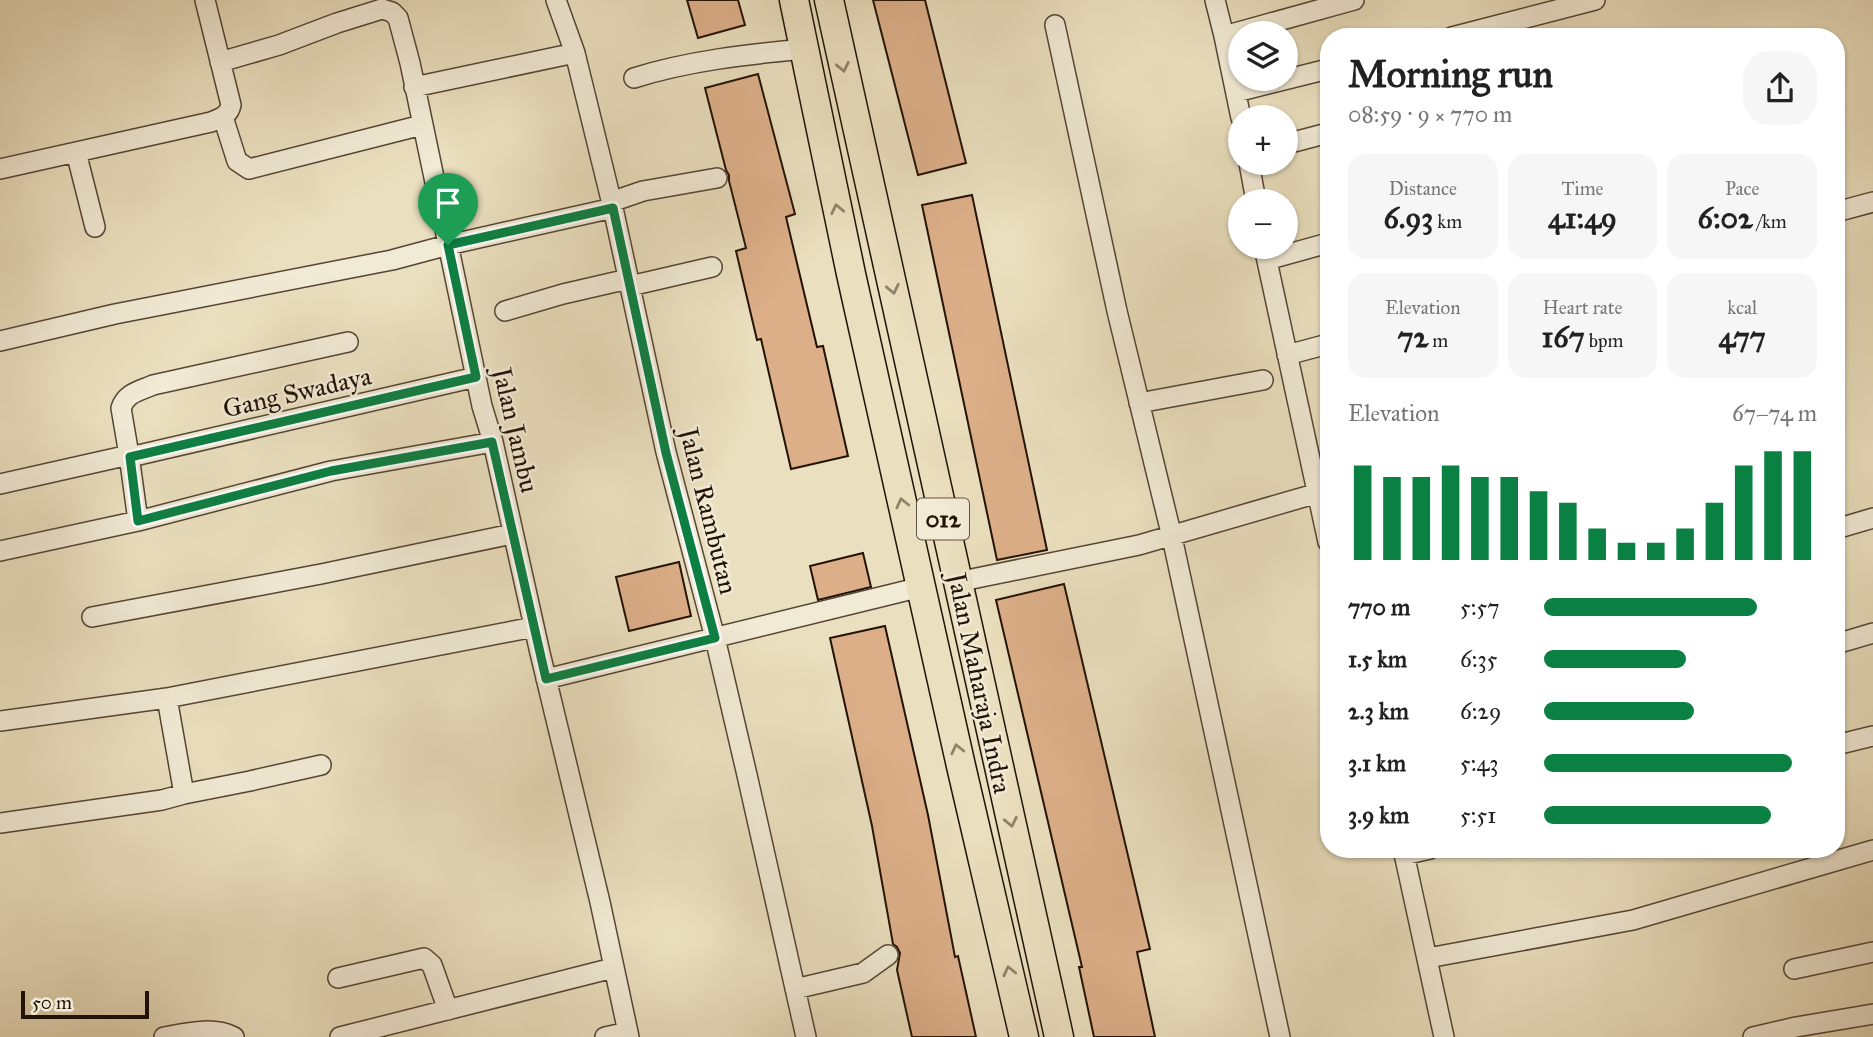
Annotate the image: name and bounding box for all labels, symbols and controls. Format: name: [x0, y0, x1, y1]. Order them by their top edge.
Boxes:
map controls: [1228, 21, 1298, 259]
button: layers: [1228, 21, 1298, 91]
text: Morning run: [1348, 51, 1553, 97]
button: share: [1743, 51, 1817, 125]
one-way arrow: [835, 61, 850, 73]
text: 08:59 · 9 × 770 m: [1348, 100, 1512, 128]
button: +: [1228, 105, 1298, 175]
pin: [418, 173, 478, 245]
text: Distance: [1389, 177, 1457, 200]
text: Time: [1561, 177, 1604, 200]
text: Pace: [1725, 177, 1759, 200]
icon: arrive: [429, 184, 467, 222]
button: −: [1228, 189, 1298, 259]
text: 6.93: [1384, 200, 1433, 236]
text: 41:49: [1548, 200, 1617, 236]
text: 6:02: [1698, 200, 1753, 236]
one-way arrow: [831, 203, 845, 215]
text: km: [1433, 210, 1462, 233]
text: /km: [1753, 210, 1787, 233]
one-way arrow: [884, 283, 899, 295]
text: Elevation: [1385, 296, 1461, 319]
text: Heart rate: [1543, 296, 1622, 319]
text: kcal: [1727, 296, 1757, 319]
text: 72: [1397, 319, 1428, 355]
text: 167: [1542, 319, 1585, 355]
text: 477: [1718, 319, 1766, 355]
text: m: [1428, 329, 1448, 352]
text: bpm: [1585, 329, 1623, 352]
street label: Gang Swadaya: [220, 359, 374, 425]
street label: Jalan Jambu: [485, 361, 546, 496]
text: Elevation: [1348, 399, 1439, 427]
text: 67–74 m: [1732, 399, 1817, 427]
street label: Jalan Rambutan: [672, 422, 745, 597]
one-way arrow: [896, 497, 910, 509]
road number: 012: [917, 498, 969, 540]
street label: Jalan Maharaja Indra: [940, 567, 1019, 796]
text: 770 m: [1348, 593, 1410, 621]
text: 5:57: [1460, 593, 1499, 621]
text: 1.5 km: [1348, 645, 1407, 673]
text: 6:35: [1460, 645, 1497, 673]
text: 2.3 km: [1348, 697, 1409, 725]
text: 6:29: [1460, 697, 1501, 725]
one-way arrow: [951, 743, 965, 755]
text: 3.1 km: [1348, 749, 1406, 777]
text: 5:43: [1460, 749, 1499, 777]
text: 3.9 km: [1348, 801, 1409, 829]
text: 5:51: [1460, 801, 1496, 829]
one-way arrow: [1002, 816, 1017, 828]
one-way arrow: [1002, 965, 1017, 977]
scale bar: [21, 988, 149, 1020]
text: 50 m: [32, 991, 72, 1014]

